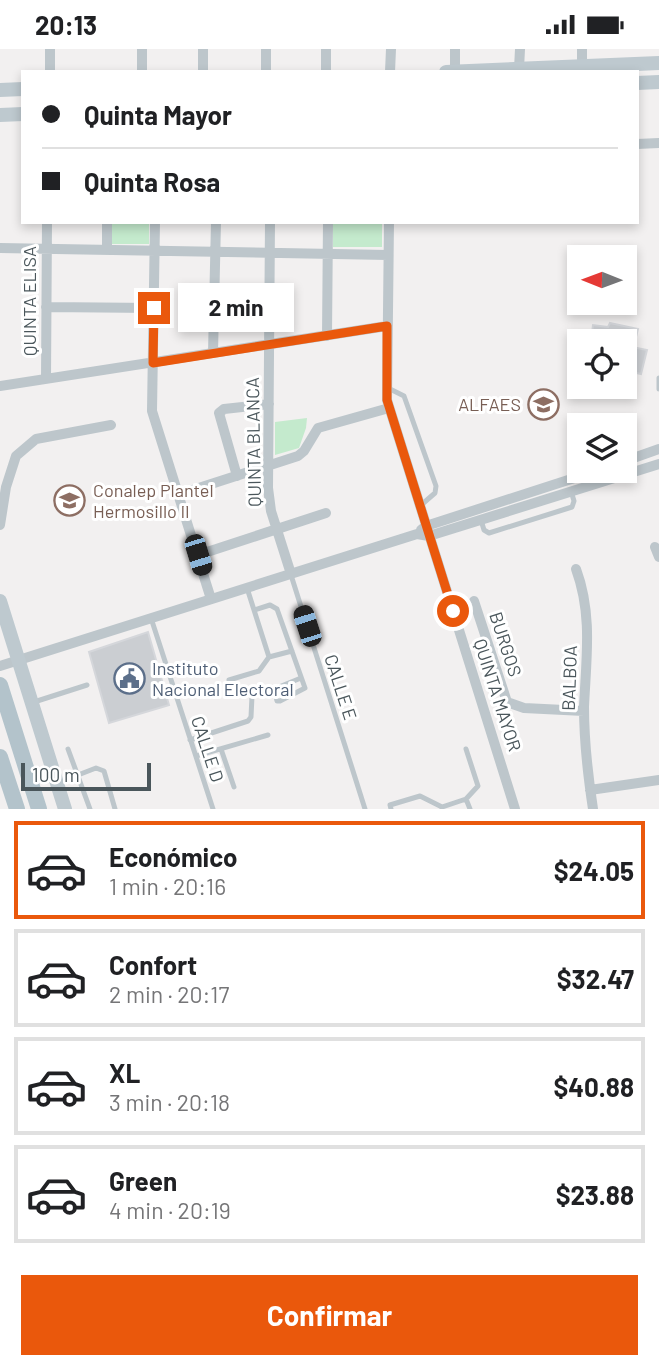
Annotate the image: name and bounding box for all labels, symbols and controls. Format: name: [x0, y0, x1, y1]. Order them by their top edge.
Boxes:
text: 20:13: [35, 9, 97, 40]
text: Quinta Mayor: [84, 99, 232, 130]
text: Quinta Rosa: [84, 166, 220, 197]
north arrow: [567, 245, 637, 315]
map controls: [567, 245, 637, 483]
street label: QUINTA ELISA: [18, 246, 40, 356]
callout: 2 min: [178, 283, 294, 333]
route end: [138, 292, 170, 324]
text: 2 min: [208, 293, 264, 321]
button: locate: [567, 329, 637, 399]
street label: QUINTA BLANCA: [241, 377, 265, 507]
school or university icon: ALFAES: [527, 387, 561, 421]
place label: ALFAES: [458, 393, 521, 415]
button: layers: [567, 413, 637, 483]
place label: Conalep Plantel Hermosillo II: [93, 479, 214, 522]
school or university icon: Conalep Plantel Hermosillo II: [53, 483, 87, 517]
car: [182, 532, 215, 578]
route start: [437, 595, 469, 627]
car: [291, 603, 324, 649]
street label: BURGOS: [485, 609, 527, 679]
street label: QUINTA MAYOR: [469, 636, 527, 754]
street label: BALBOA: [557, 645, 581, 711]
street label: CALLE E: [320, 651, 362, 723]
place label: Instituto Nacional Electoral: [152, 657, 294, 700]
public building icon: Instituto Nacional Electoral: [112, 661, 146, 695]
street label: CALLE D: [187, 713, 229, 785]
scale bar: [21, 760, 150, 792]
text: 100 m: [32, 763, 80, 786]
icon: car: [25, 839, 88, 902]
text: Económico: [109, 841, 238, 872]
text: $24.05: [554, 855, 634, 886]
text: 1 min · 20:16: [109, 872, 226, 900]
icon: car: [25, 947, 88, 1010]
text: Confort: [109, 949, 197, 980]
text: $32.47: [557, 963, 634, 994]
text: 2 min · 20:17: [109, 980, 229, 1008]
icon: car: [25, 1055, 88, 1118]
text: XL: [109, 1057, 140, 1088]
text: $40.88: [553, 1071, 634, 1102]
text: 3 min · 20:18: [109, 1088, 230, 1116]
icon: car: [25, 1163, 88, 1226]
text: Green: [109, 1165, 177, 1196]
text: $23.88: [556, 1179, 634, 1210]
text: 4 min · 20:19: [109, 1196, 231, 1224]
button: Confirmar: [21, 1275, 638, 1355]

